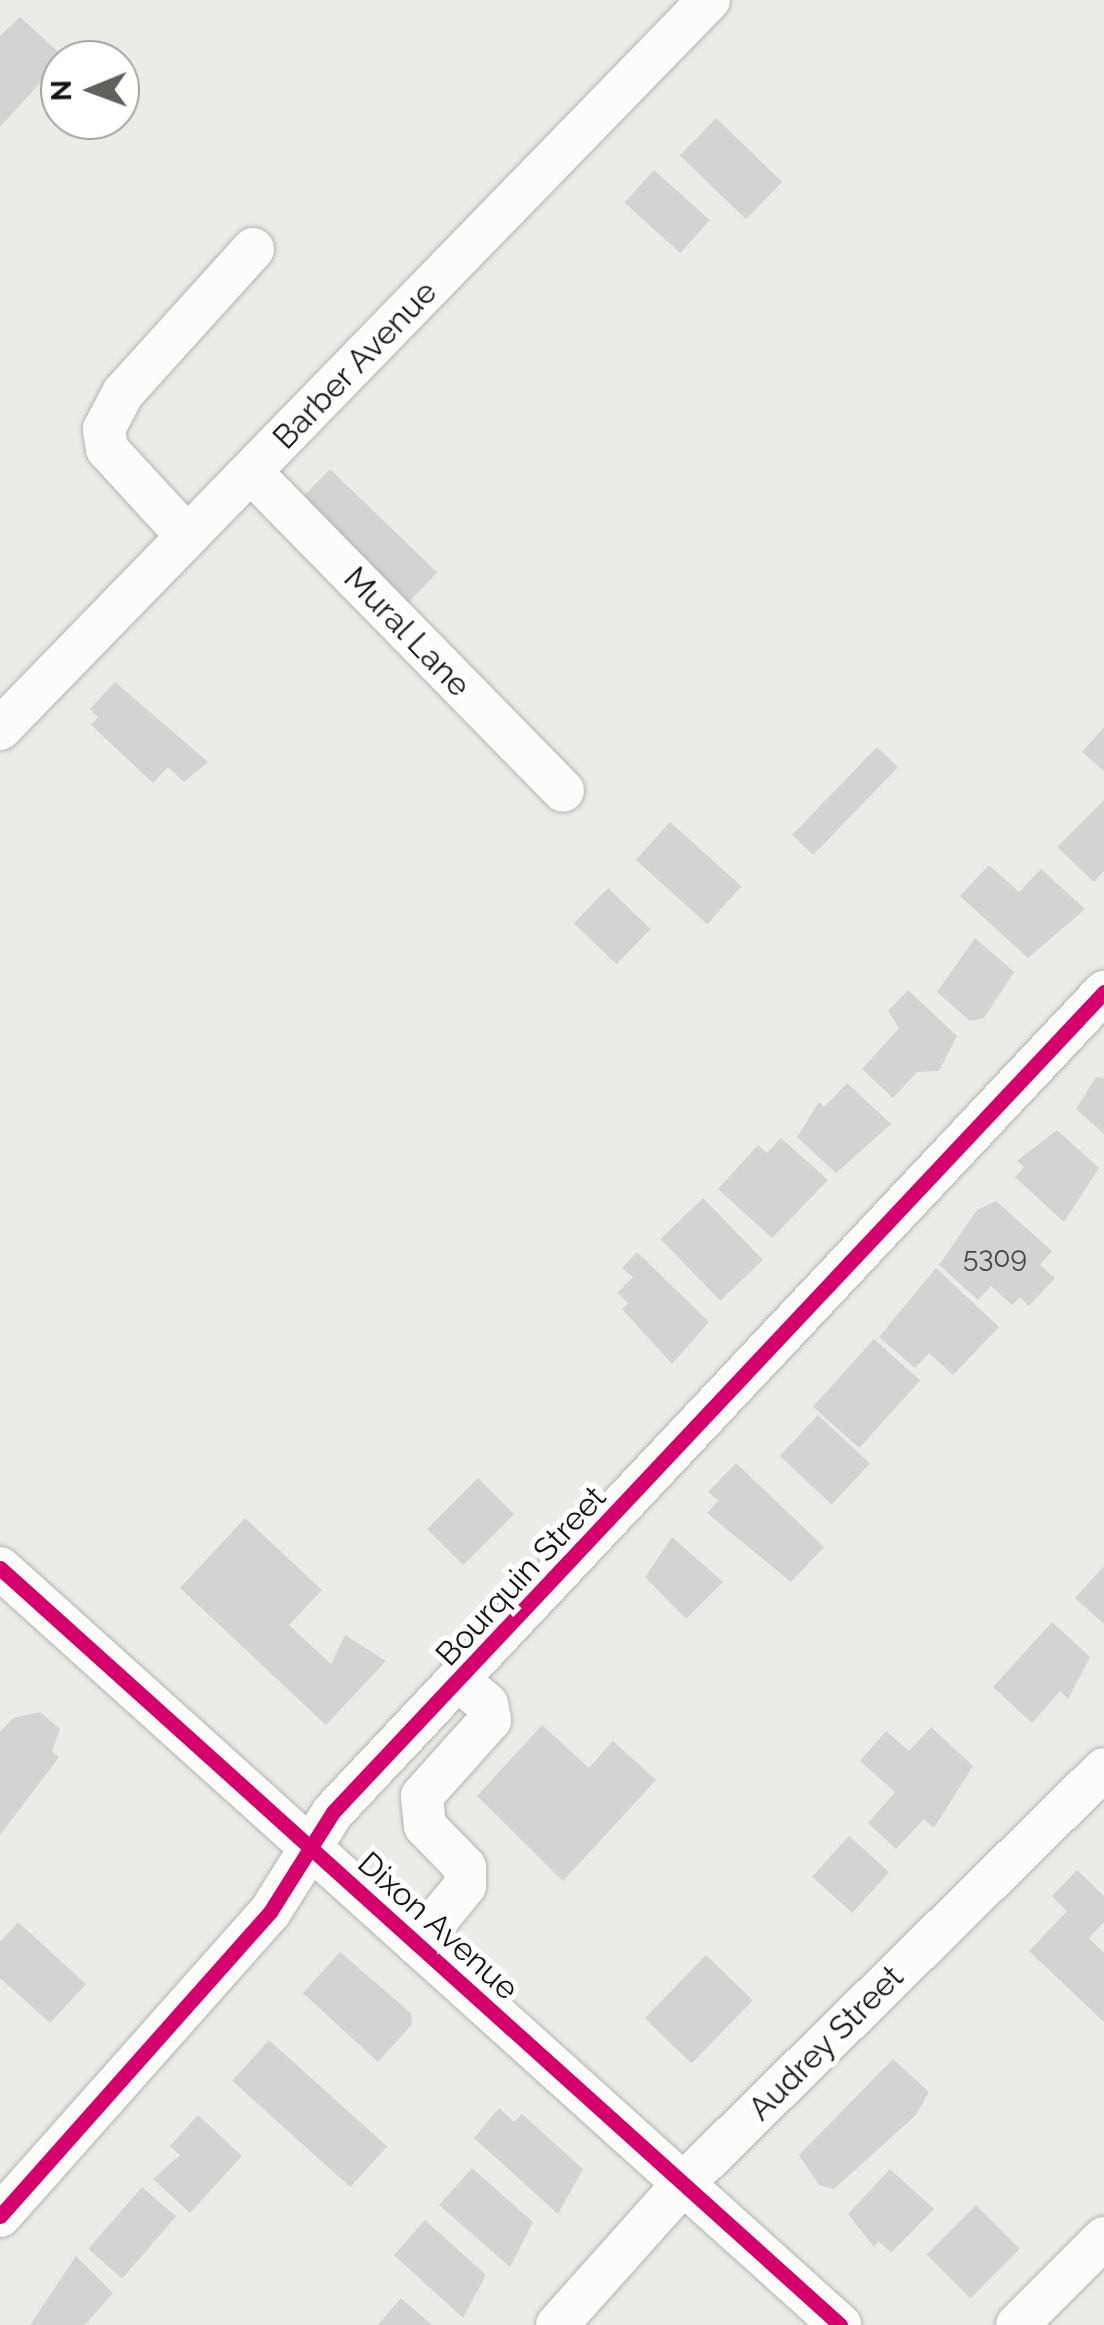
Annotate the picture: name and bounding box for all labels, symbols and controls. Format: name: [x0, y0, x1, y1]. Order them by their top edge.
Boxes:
north arrow: [40, 40, 140, 140]
text: N: [45, 80, 78, 101]
street label: Barber Avenue: [265, 272, 445, 458]
street label: Mural Lane: [336, 559, 478, 705]
house number: 5309: [963, 1241, 1027, 1275]
street label: Bourquin Street: [428, 1478, 614, 1674]
street label: Dixon Avenue: [350, 1844, 526, 2008]
street label: Audrey Street: [740, 1957, 912, 2129]

